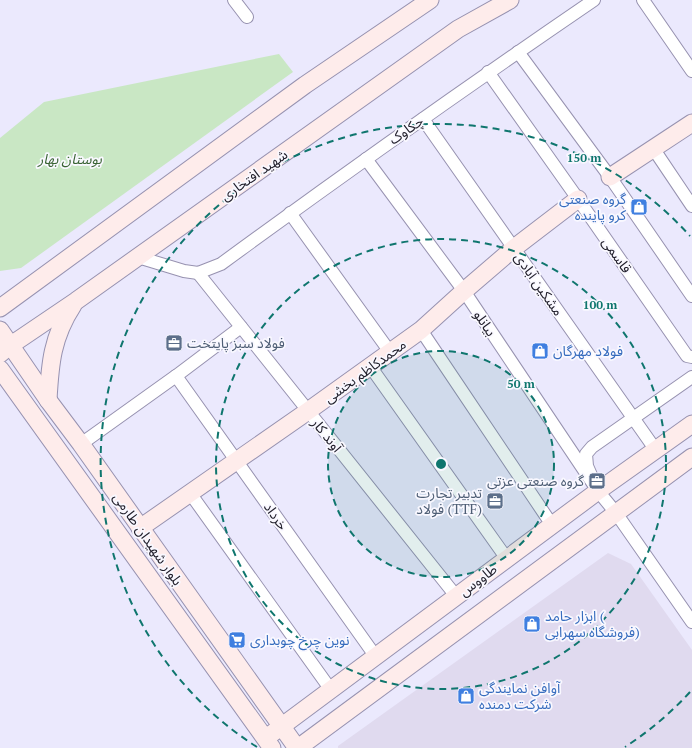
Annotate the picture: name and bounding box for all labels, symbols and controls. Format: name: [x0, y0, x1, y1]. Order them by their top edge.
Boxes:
street label: چکاوک: [385, 111, 427, 149]
street label: شهید افتخاری: [216, 145, 291, 205]
park label: بوستان بهار: [37, 149, 102, 168]
text: 150 m: [567, 150, 601, 165]
place label: گروه صنعتی کرو پاینده: [559, 189, 626, 225]
shop icon: گروه صنعتی کرو پاینده: [629, 197, 649, 217]
street label: قاسمی: [598, 233, 637, 276]
street label: مشکین آبادی: [511, 248, 568, 319]
text: 100 m: [583, 297, 617, 312]
street label: بیانلو: [470, 306, 501, 340]
office icon: فولاد سبز پایتخت: [164, 333, 184, 353]
place label: فولاد سبز پایتخت: [187, 333, 285, 353]
street label: محمدکاظم بخشی: [320, 334, 411, 408]
shop icon: فولاد مهرگان: [530, 341, 550, 361]
place label: فولاد مهرگان: [553, 341, 623, 360]
text: 50 m: [507, 376, 535, 391]
street label: آوند کار: [307, 413, 348, 457]
centre of rings: [434, 457, 448, 471]
place label: گروه صنعتی عزتی: [487, 471, 584, 490]
office icon: گروه صنعتی عزتی: [587, 471, 607, 491]
place label: تدبیر تجارت فولاد (TTF): [416, 483, 482, 518]
street label: بلوار شهیدان طارمی: [109, 488, 188, 589]
office icon: تدبیر تجارت فولاد (TTF): [485, 491, 505, 511]
street label: خرداد: [260, 498, 293, 533]
street label: طاووس: [455, 559, 501, 600]
place label: ابزار حامد ( فروشگاه سهرابی): [545, 606, 640, 641]
shop icon: ابزار حامد ( فروشگاه سهرابی): [522, 614, 542, 634]
supermarket icon: نوین چرخ چوبداری: [227, 630, 247, 650]
place label: نوین چرخ چوبداری: [250, 630, 350, 651]
place label: آوافن نمایندگی شرکت دمنده: [479, 678, 561, 713]
shop icon: آوافن نمایندگی شرکت دمنده: [456, 686, 476, 706]

